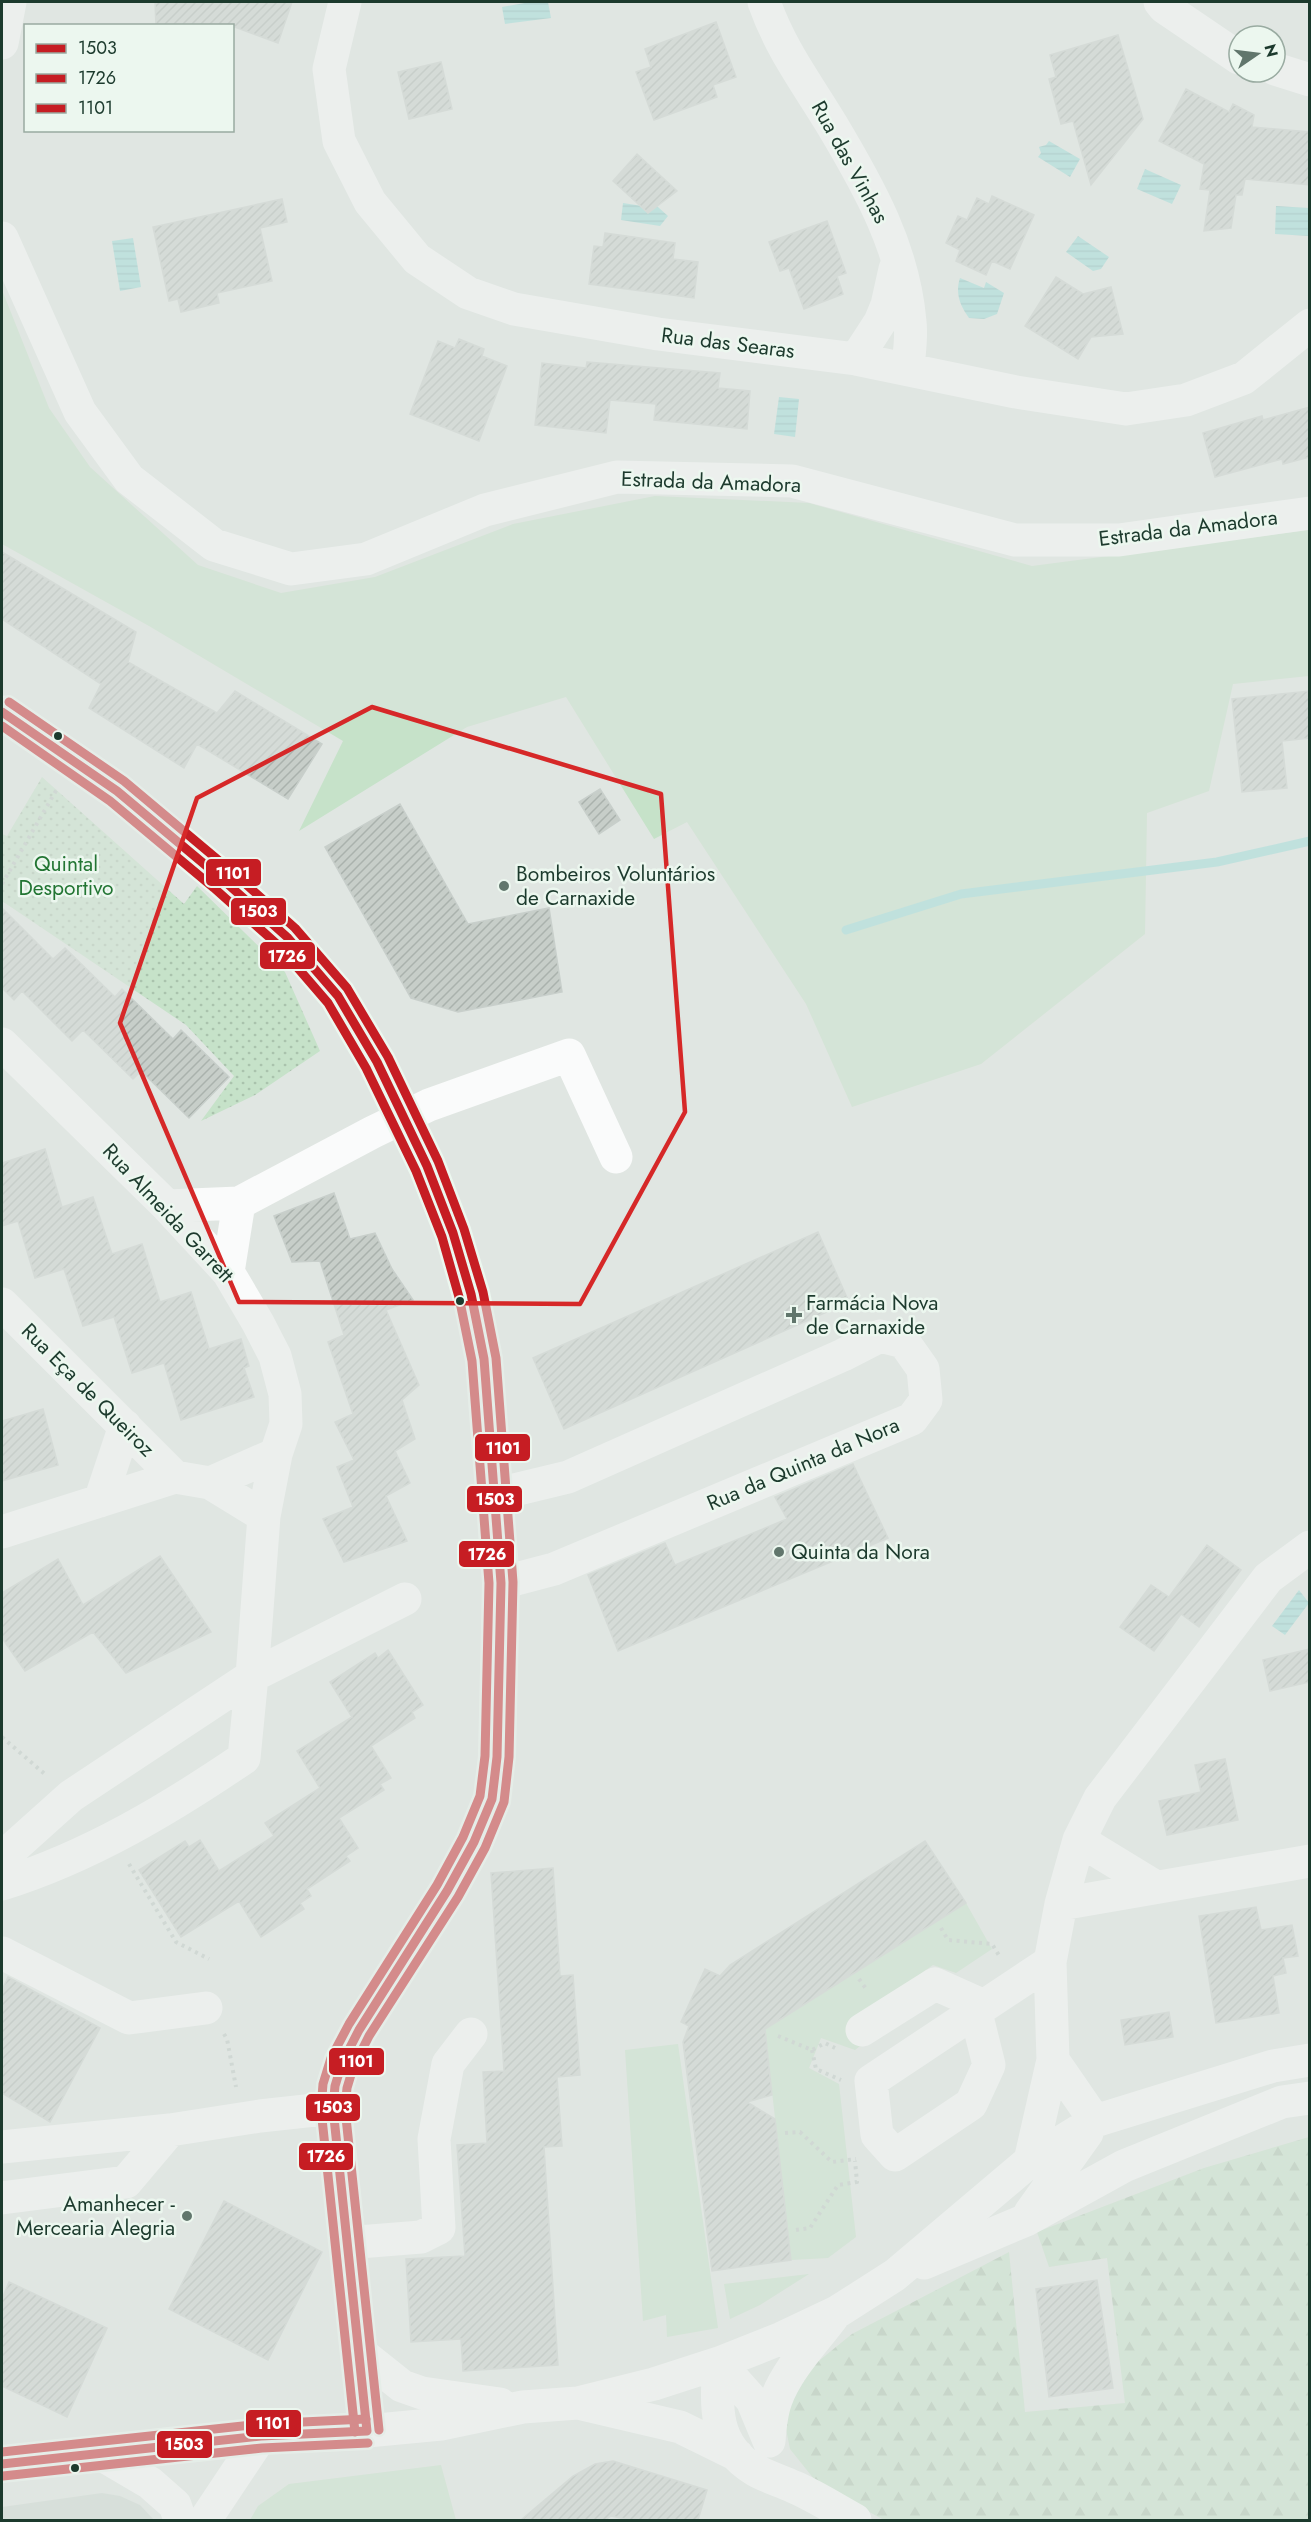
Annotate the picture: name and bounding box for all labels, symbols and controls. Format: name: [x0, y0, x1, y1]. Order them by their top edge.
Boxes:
legend: [24, 24, 234, 132]
north arrow: [1227, 24, 1287, 84]
text: 1503: [78, 35, 117, 61]
text: N: [1258, 42, 1284, 59]
text: 1726: [78, 65, 116, 91]
text: 1101: [78, 95, 113, 121]
street label: Rua das Vinhas: [804, 95, 896, 229]
street label: Rua das Searas: [660, 320, 796, 366]
street label: Estrada da Amadora: [620, 464, 802, 500]
street label: Estrada da Amadora: [1097, 502, 1279, 554]
unlabelled marker: [52, 730, 64, 742]
park label: Quintal Desportivo: [18, 849, 114, 903]
line badge: 1101: [205, 858, 262, 887]
place label: Bombeiros Voluntários de Carnaxide: [516, 859, 715, 913]
text: 1101: [215, 862, 251, 885]
marker: Bombeiros Voluntários de Carnaxide: [497, 879, 511, 893]
line badge: 1503: [230, 897, 287, 926]
text: 1503: [239, 900, 278, 923]
line badge: 1726: [259, 941, 316, 970]
text: 1726: [268, 945, 307, 968]
street label: Rua Almeida Garrett: [96, 1137, 240, 1289]
place label: Farmácia Nova de Carnaxide: [806, 1288, 938, 1342]
unlabelled marker: [454, 1295, 466, 1307]
marker: Farmácia Nova de Carnaxide: [787, 1308, 801, 1322]
street label: Rua Eça de Queiroz: [15, 1317, 162, 1464]
street label: Rua da Quinta da Nora: [702, 1410, 904, 1518]
line badge: 1101: [474, 1433, 531, 1462]
text: 1101: [485, 1437, 521, 1460]
line badge: 1503: [466, 1485, 523, 1513]
text: 1503: [476, 1488, 515, 1511]
place label: Quinta da Nora: [791, 1537, 930, 1567]
line badge: 1726: [458, 1540, 515, 1568]
text: 1726: [468, 1543, 507, 1566]
marker: Quinta da Nora: [772, 1545, 786, 1559]
line badge: 1101: [328, 2047, 385, 2076]
text: 1101: [338, 2050, 374, 2073]
line badge: 1503: [305, 2093, 361, 2122]
text: 1503: [314, 2096, 353, 2119]
line badge: 1726: [298, 2142, 354, 2171]
text: 1726: [307, 2145, 346, 2168]
place label: Amanhecer - Mercearia Alegria: [16, 2189, 176, 2243]
marker: Amanhecer - Mercearia Alegria: [180, 2209, 194, 2223]
line badge: 1101: [245, 2409, 302, 2438]
text: 1101: [255, 2412, 291, 2435]
line badge: 1503: [156, 2430, 213, 2459]
text: 1503: [165, 2433, 204, 2456]
unlabelled marker: [69, 2462, 81, 2474]

